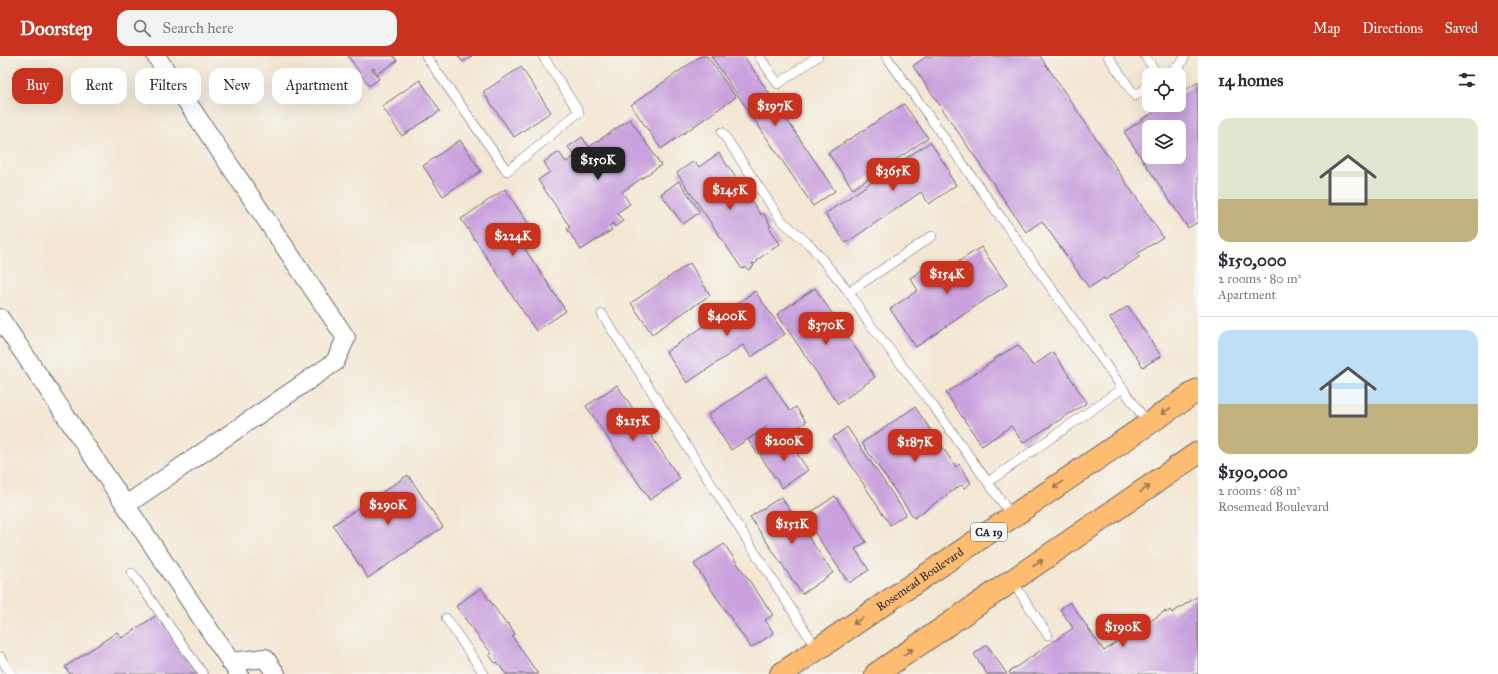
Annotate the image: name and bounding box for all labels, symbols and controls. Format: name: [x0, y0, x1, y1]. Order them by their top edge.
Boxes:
search box: [117, 10, 397, 46]
text: Doorstep: [20, 17, 93, 40]
icon: search: [131, 17, 153, 39]
text: Search here: [163, 19, 234, 37]
text: Map: [1313, 20, 1340, 37]
text: Directions: [1362, 20, 1423, 37]
text: Saved: [1445, 20, 1478, 37]
chip: Buy: [12, 68, 63, 104]
chip: Rent: [71, 68, 127, 104]
chip: Filters: [135, 68, 201, 104]
chip: New: [209, 68, 264, 104]
chip: Apartment: [272, 68, 362, 104]
map controls: [1142, 68, 1186, 164]
button: locate: [1142, 68, 1186, 112]
icon: filters: [1456, 69, 1478, 91]
text: 14 homes: [1218, 70, 1283, 91]
pin: $197K: [747, 93, 803, 127]
text: $197K: [757, 98, 793, 114]
button: layers: [1142, 120, 1186, 164]
icon: home: [1312, 144, 1384, 216]
pin: $150K: [570, 147, 626, 181]
text: $150K: [580, 152, 616, 168]
pin: $365K: [865, 158, 921, 192]
text: $365K: [876, 163, 910, 179]
pin: $145K: [702, 177, 758, 211]
text: $145K: [712, 182, 748, 198]
pin: $224K: [485, 223, 541, 257]
text: $224K: [494, 228, 532, 244]
text: $150,000: [1218, 250, 1287, 271]
pin: $154K: [919, 261, 975, 295]
text: $154K: [929, 266, 965, 282]
text: 2 rooms · 80 m²: [1218, 271, 1301, 287]
text: Apartment: [1218, 287, 1276, 303]
pin: $400K: [699, 303, 755, 337]
text: $400K: [707, 308, 747, 324]
pin: $370K: [798, 312, 854, 346]
text: $370K: [808, 317, 844, 333]
icon: home: [1312, 356, 1384, 428]
pin: $215K: [605, 408, 661, 442]
one-way arrow: [1160, 408, 1172, 416]
text: $215K: [616, 413, 650, 429]
pin: $200K: [756, 428, 812, 462]
pin: $187K: [887, 429, 943, 463]
text: $200K: [765, 433, 803, 449]
text: $187K: [897, 434, 933, 450]
text: $190,000: [1218, 462, 1288, 483]
one-way arrow: [1053, 481, 1064, 489]
text: 2 rooms · 68 m²: [1218, 483, 1300, 499]
one-way arrow: [1140, 485, 1151, 493]
pin: $290K: [360, 492, 416, 526]
text: $290K: [369, 497, 407, 513]
text: Rosemead Boulevard: [1218, 499, 1329, 515]
pin: $151K: [764, 511, 820, 545]
text: $151K: [775, 516, 809, 532]
road number: CA 19: [971, 523, 1007, 541]
street label: Rosemead Boulevard: [874, 545, 966, 614]
one-way arrow: [1032, 559, 1043, 567]
pin: $190K: [1095, 614, 1151, 648]
one-way arrow: [853, 617, 864, 625]
text: $190K: [1105, 619, 1141, 635]
one-way arrow: [902, 648, 913, 656]

